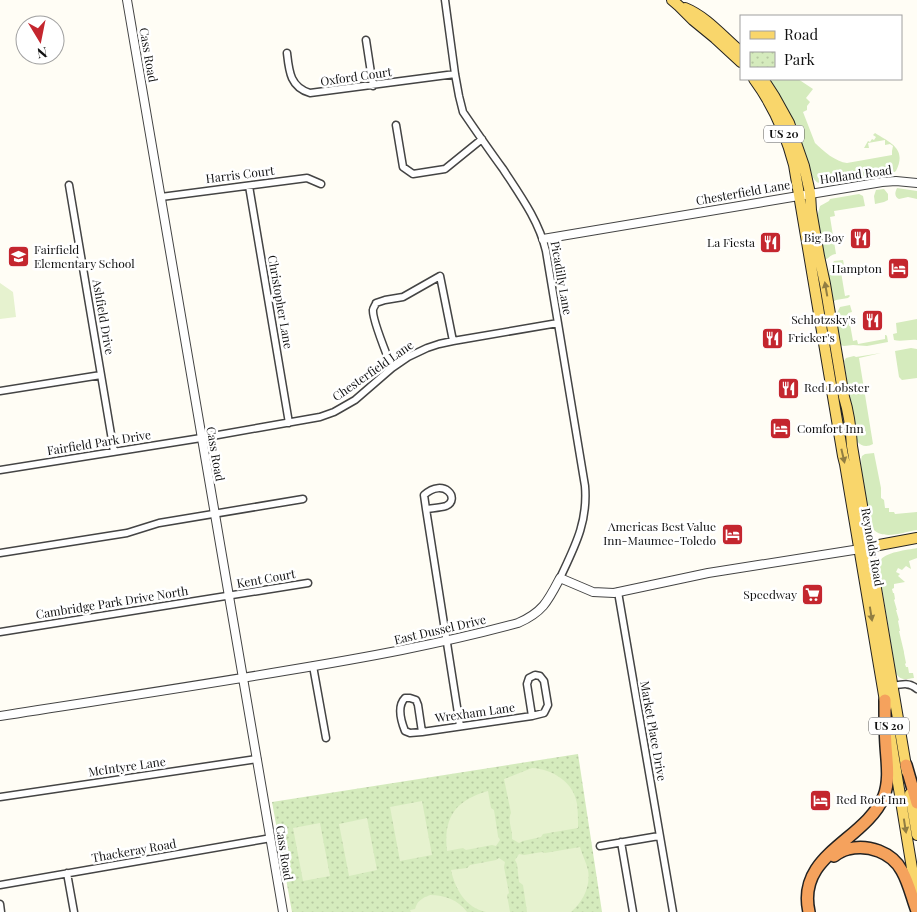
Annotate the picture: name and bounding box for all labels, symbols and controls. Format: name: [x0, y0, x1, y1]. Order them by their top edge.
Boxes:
north arrow: [15, 15, 65, 65]
legend: [740, 15, 902, 80]
text: Road: [784, 24, 818, 44]
street label: Cass Road: [136, 26, 162, 83]
text: N: [36, 43, 49, 64]
text: Park: [784, 49, 816, 69]
street label: Oxford Court: [319, 63, 393, 89]
road number: US 20: [764, 126, 804, 142]
street label: Holland Road: [819, 161, 893, 187]
street label: Harris Court: [205, 162, 276, 186]
street label: Chesterfield Lane: [694, 176, 791, 208]
restaurant icon: Big Boy: [848, 226, 872, 250]
place label: Big Boy: [804, 229, 844, 245]
restaurant icon: La Fiesta: [759, 231, 783, 255]
place label: La Fiesta: [707, 234, 755, 250]
street label: Picadilly Lane: [548, 240, 576, 316]
place label: Fairfield Elementary School: [34, 241, 135, 271]
school or university icon: Fairfield Elementary School: [6, 245, 30, 269]
street label: Christopher Lane: [265, 254, 297, 350]
hotel icon: Hampton: [886, 257, 910, 281]
place label: Hampton: [831, 260, 882, 276]
street label: Ashfield Drive: [89, 277, 118, 356]
one-way arrow: [821, 280, 829, 296]
restaurant icon: Schlotzsky's: [860, 308, 884, 332]
place label: Schlotzsky's: [791, 311, 856, 327]
restaurant icon: Fricker's: [760, 326, 784, 350]
place label: Fricker's: [788, 329, 835, 345]
street label: Chesterfield Lane: [329, 336, 416, 404]
restaurant icon: Red Lobster: [776, 376, 800, 400]
place label: Red Lobster: [804, 379, 870, 395]
hotel icon: Comfort Inn: [769, 417, 793, 441]
place label: Comfort Inn: [797, 420, 864, 436]
street label: Cass Road: [203, 425, 229, 482]
street label: Fairfield Park Drive: [46, 426, 152, 458]
one-way arrow: [839, 448, 847, 463]
street label: Reynolds Road: [858, 506, 888, 587]
place label: Americas Best Value Inn-Maumee-Toledo: [603, 518, 716, 548]
hotel icon: Americas Best Value Inn-Maumee-Toledo: [720, 522, 744, 546]
street label: Kent Court: [235, 565, 297, 591]
street label: Cambridge Park Drive North: [35, 582, 189, 622]
supermarket icon: Speedway: [801, 583, 825, 607]
place label: Speedway: [743, 586, 797, 602]
one-way arrow: [867, 607, 875, 623]
street label: East Dussel Drive: [392, 611, 487, 647]
street label: Market Place Drive: [637, 679, 671, 782]
street label: Wrexham Lane: [433, 698, 516, 726]
road number: US 20: [869, 718, 909, 734]
street label: McIntyre Lane: [87, 753, 167, 779]
hotel icon: Red Roof Inn: [808, 788, 832, 812]
place label: Red Roof Inn: [836, 791, 906, 807]
one-way arrow: [902, 819, 910, 835]
street label: Cass Road: [273, 824, 297, 881]
street label: Thackeray Road: [90, 835, 178, 865]

